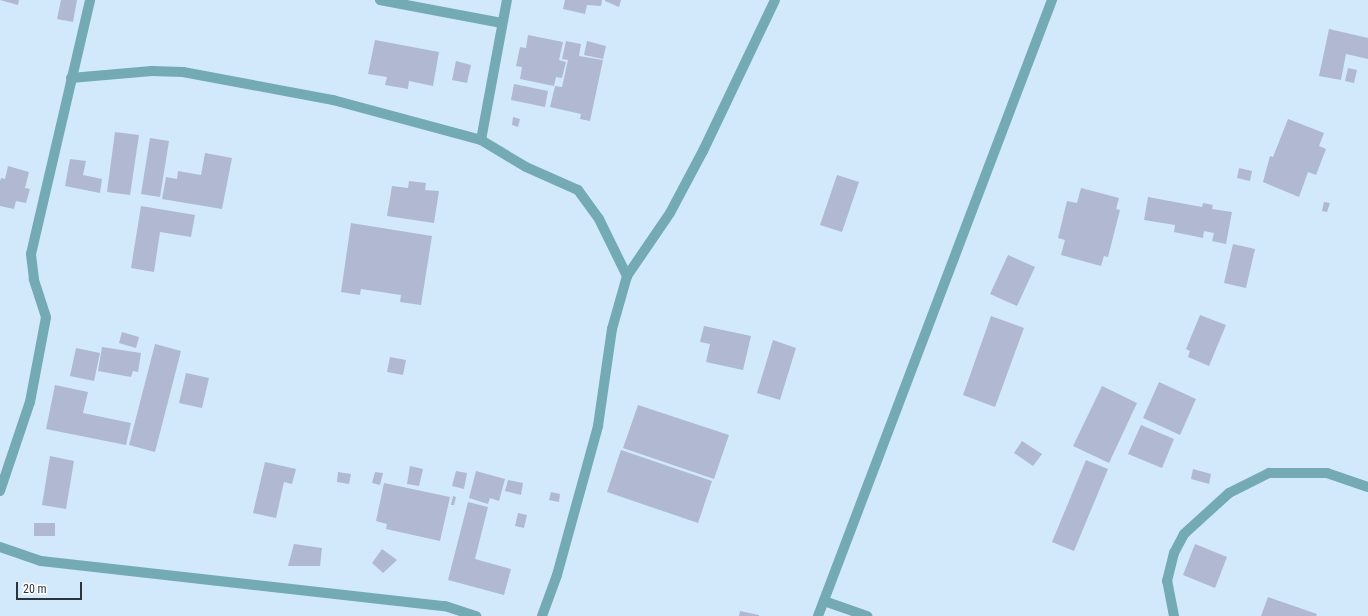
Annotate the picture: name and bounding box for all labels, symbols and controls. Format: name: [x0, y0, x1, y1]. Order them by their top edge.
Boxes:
scale bar: [18, 574, 84, 600]
text: 20 m: [23, 582, 47, 596]

